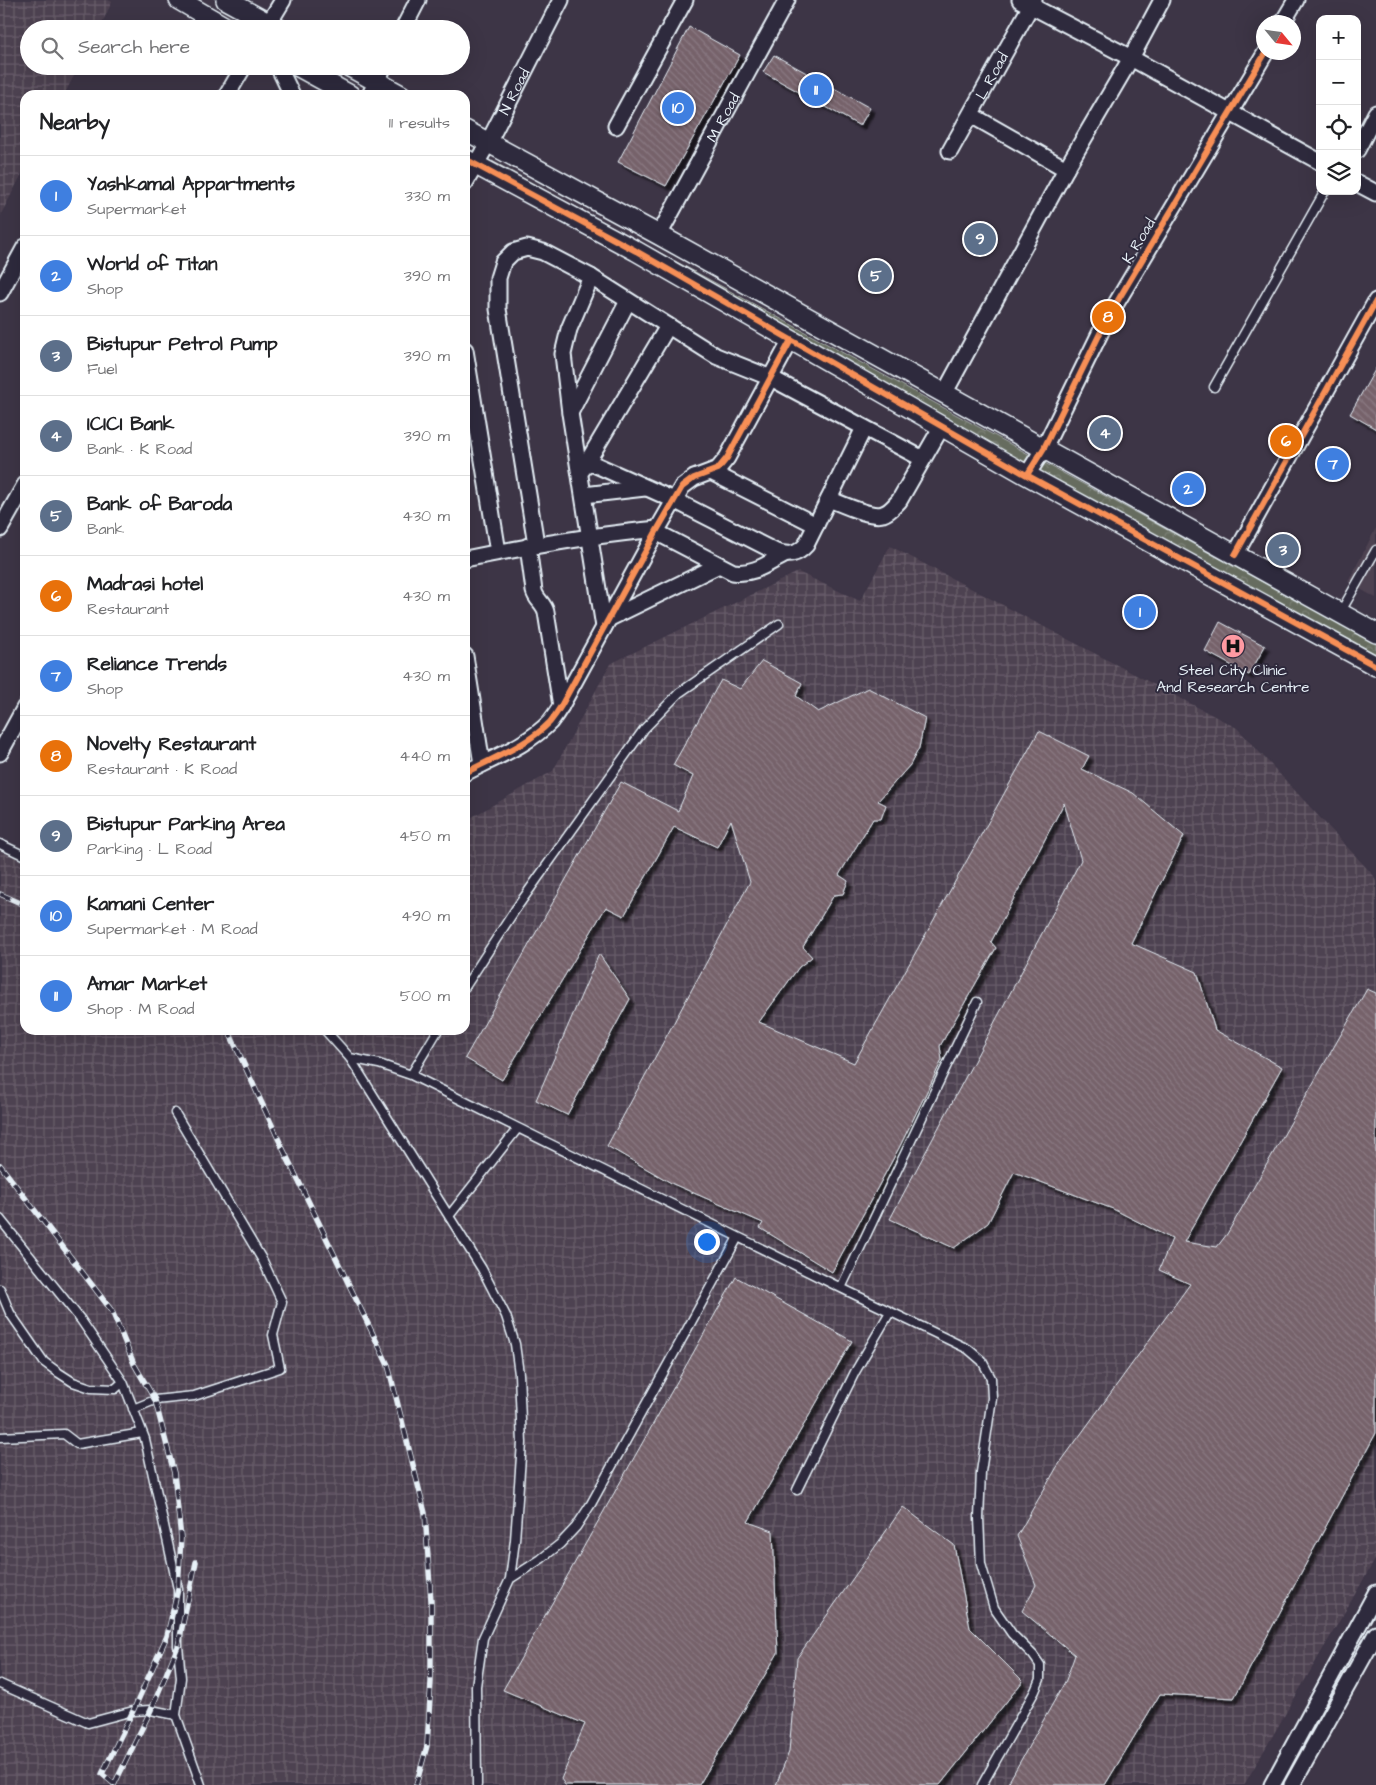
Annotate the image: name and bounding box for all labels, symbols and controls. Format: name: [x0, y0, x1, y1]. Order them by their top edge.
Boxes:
north arrow: [1256, 15, 1301, 60]
map controls: [1316, 15, 1361, 195]
button: +: [1316, 15, 1361, 60]
search box: [20, 20, 470, 75]
icon: search: [38, 34, 66, 62]
text: Search here: [78, 34, 190, 61]
street label: L Road: [970, 48, 1013, 103]
button: −: [1316, 60, 1361, 105]
street label: N Road: [494, 64, 535, 118]
pin: 11: [800, 71, 832, 109]
pin: 10: [662, 89, 694, 127]
street label: M Road: [701, 89, 745, 146]
button: locate: [1316, 105, 1361, 150]
text: Nearby: [40, 108, 110, 137]
text: 11 results: [389, 112, 450, 134]
button: layers: [1316, 150, 1361, 195]
text: Yashkamal Appartments: [87, 171, 295, 198]
text: 1: [55, 185, 57, 207]
text: 330 m: [405, 185, 450, 207]
text: Supermarket: [87, 198, 186, 220]
street label: K Road: [1117, 214, 1161, 268]
pin: 9: [964, 220, 996, 258]
text: World of Titan: [87, 251, 218, 278]
pin: 5: [860, 257, 892, 295]
text: 2: [51, 265, 61, 287]
text: 390 m: [404, 265, 450, 287]
text: Shop: [87, 278, 123, 300]
pin: 8: [1092, 298, 1124, 336]
text: Bistupur Petrol Pump: [87, 331, 278, 358]
text: 3: [52, 345, 60, 367]
text: 390 m: [404, 345, 450, 367]
text: Fuel: [87, 358, 117, 380]
text: ICICI Bank: [87, 411, 175, 438]
pin: 4: [1089, 414, 1121, 452]
pin: 6: [1270, 422, 1302, 460]
text: 4: [51, 425, 61, 447]
text: 390 m: [404, 425, 450, 447]
text: Bank · K Road: [87, 438, 192, 460]
pin: 7: [1317, 445, 1349, 483]
pin: 2: [1172, 470, 1204, 508]
text: Bank of Baroda: [87, 491, 232, 518]
text: 5: [50, 505, 62, 527]
text: 430 m: [402, 505, 450, 527]
text: Bank: [87, 518, 124, 540]
pin: 3: [1267, 531, 1299, 569]
text: Madrasi hotel: [87, 571, 203, 598]
text: 6: [51, 585, 61, 607]
text: 430 m: [402, 585, 450, 607]
pin: 1: [1124, 593, 1156, 631]
text: Restaurant: [87, 598, 169, 620]
hospital icon: Steel City Clinic And Research Centre: [1220, 633, 1246, 659]
text: Reliance Trends: [87, 651, 227, 678]
place label: Steel City Clinic And Research Centre: [1157, 660, 1309, 698]
text: 7: [51, 665, 61, 687]
text: 430 m: [402, 665, 450, 687]
text: Shop: [87, 678, 123, 700]
text: Novelty Restaurant: [87, 731, 256, 758]
text: 8: [51, 745, 61, 767]
text: 440 m: [399, 745, 450, 767]
text: Restaurant · K Road: [87, 758, 237, 780]
text: Bistupur Parking Area: [87, 811, 285, 838]
text: 9: [51, 825, 61, 847]
text: 450 m: [399, 825, 450, 847]
text: Parking · L Road: [87, 838, 212, 860]
text: Kamani Center: [87, 891, 214, 918]
text: 10: [50, 905, 62, 927]
text: 490 m: [401, 905, 450, 927]
text: Supermarket · M Road: [87, 918, 258, 940]
text: Amar Market: [87, 971, 207, 998]
text: 11: [54, 985, 58, 1007]
text: 500 m: [400, 985, 450, 1007]
text: Shop · M Road: [87, 998, 195, 1020]
your location: [694, 1229, 720, 1255]

